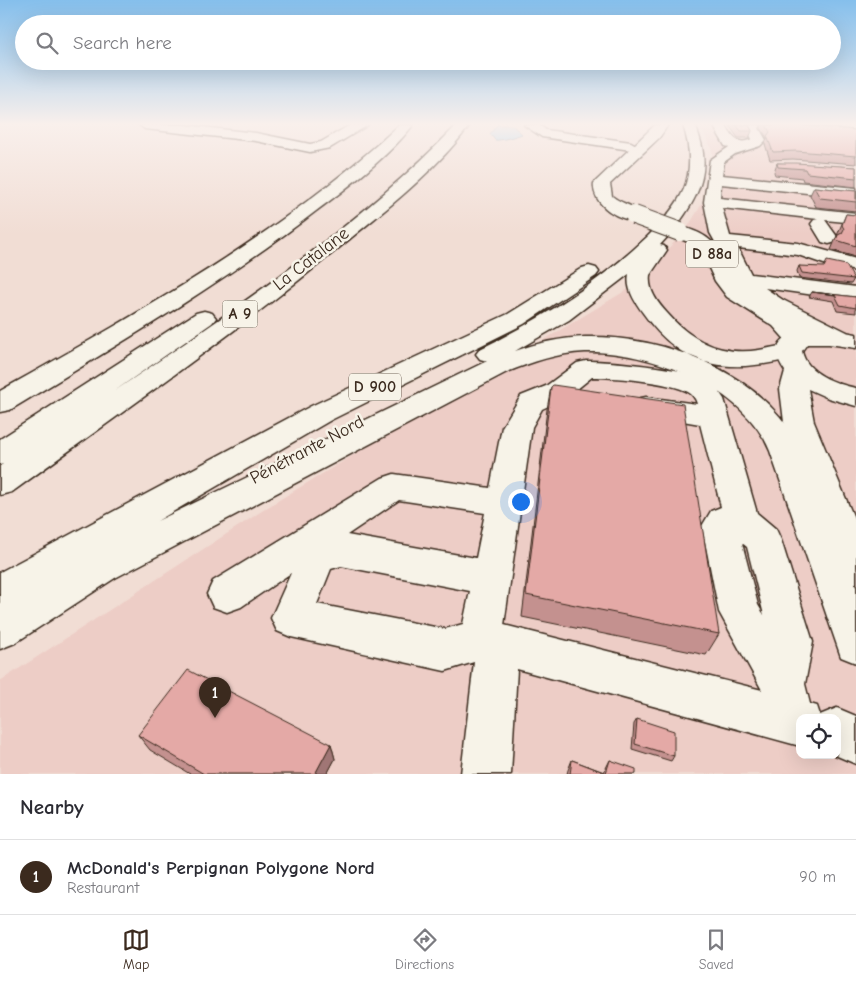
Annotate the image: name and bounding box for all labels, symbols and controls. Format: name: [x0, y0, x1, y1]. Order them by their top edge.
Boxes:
search box: [15, 15, 841, 70]
icon: search: [33, 29, 61, 57]
text: Search here: [73, 32, 172, 54]
street label: La Catalane: [269, 223, 353, 295]
road number: D 88a: [686, 240, 738, 268]
road number: A 9: [222, 300, 258, 328]
road number: D 900: [349, 374, 401, 401]
street label: Pénétrante Nord: [247, 411, 367, 489]
your location: [508, 489, 534, 515]
pin: 1: [199, 677, 231, 718]
map controls: [796, 714, 841, 759]
button: locate: [796, 714, 841, 759]
text: Nearby: [20, 795, 84, 819]
text: McDonald's Perpignan Polygone Nord: [67, 857, 375, 879]
text: 1: [33, 868, 39, 886]
text: 90 m: [799, 868, 836, 886]
text: Restaurant: [67, 879, 139, 897]
tab: Map: [122, 926, 150, 973]
tab: Directions: [395, 926, 454, 973]
tab: Saved: [699, 926, 734, 973]

